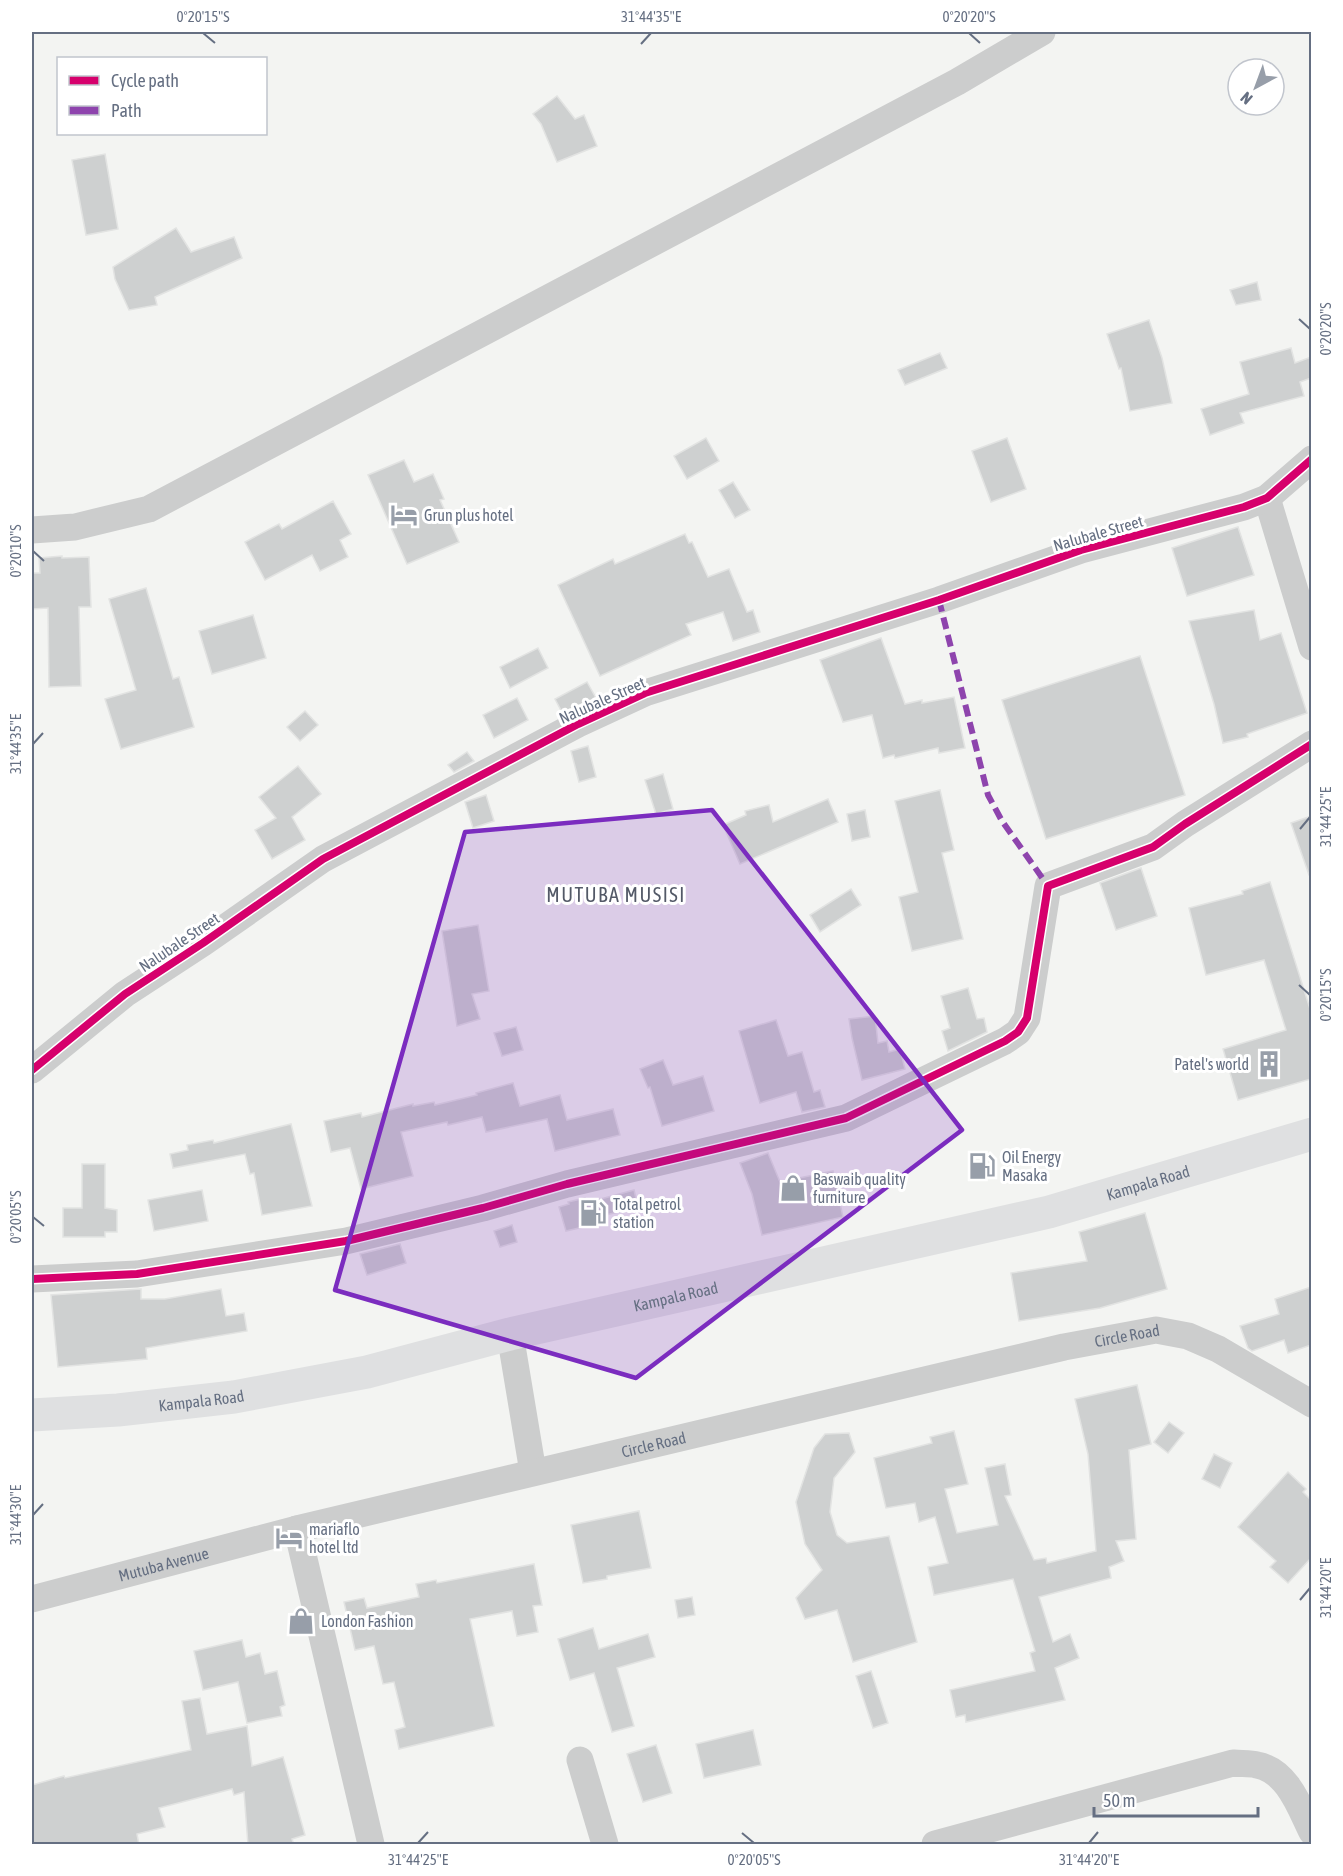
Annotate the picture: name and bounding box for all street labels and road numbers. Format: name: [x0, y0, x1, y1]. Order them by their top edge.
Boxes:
street label: Nalubale Street: [1051, 511, 1145, 554]
street label: Nalubale Street: [556, 673, 648, 727]
street label: Nalubale Street: [136, 908, 223, 975]
street label: Kampala Road: [1104, 1162, 1192, 1204]
street label: Kampala Road: [632, 1278, 720, 1315]
street label: Circle Road: [1093, 1321, 1161, 1350]
street label: Kampala Road: [158, 1386, 246, 1414]
street label: Circle Road: [619, 1428, 688, 1461]
street label: Mutuba Avenue: [117, 1544, 210, 1585]

